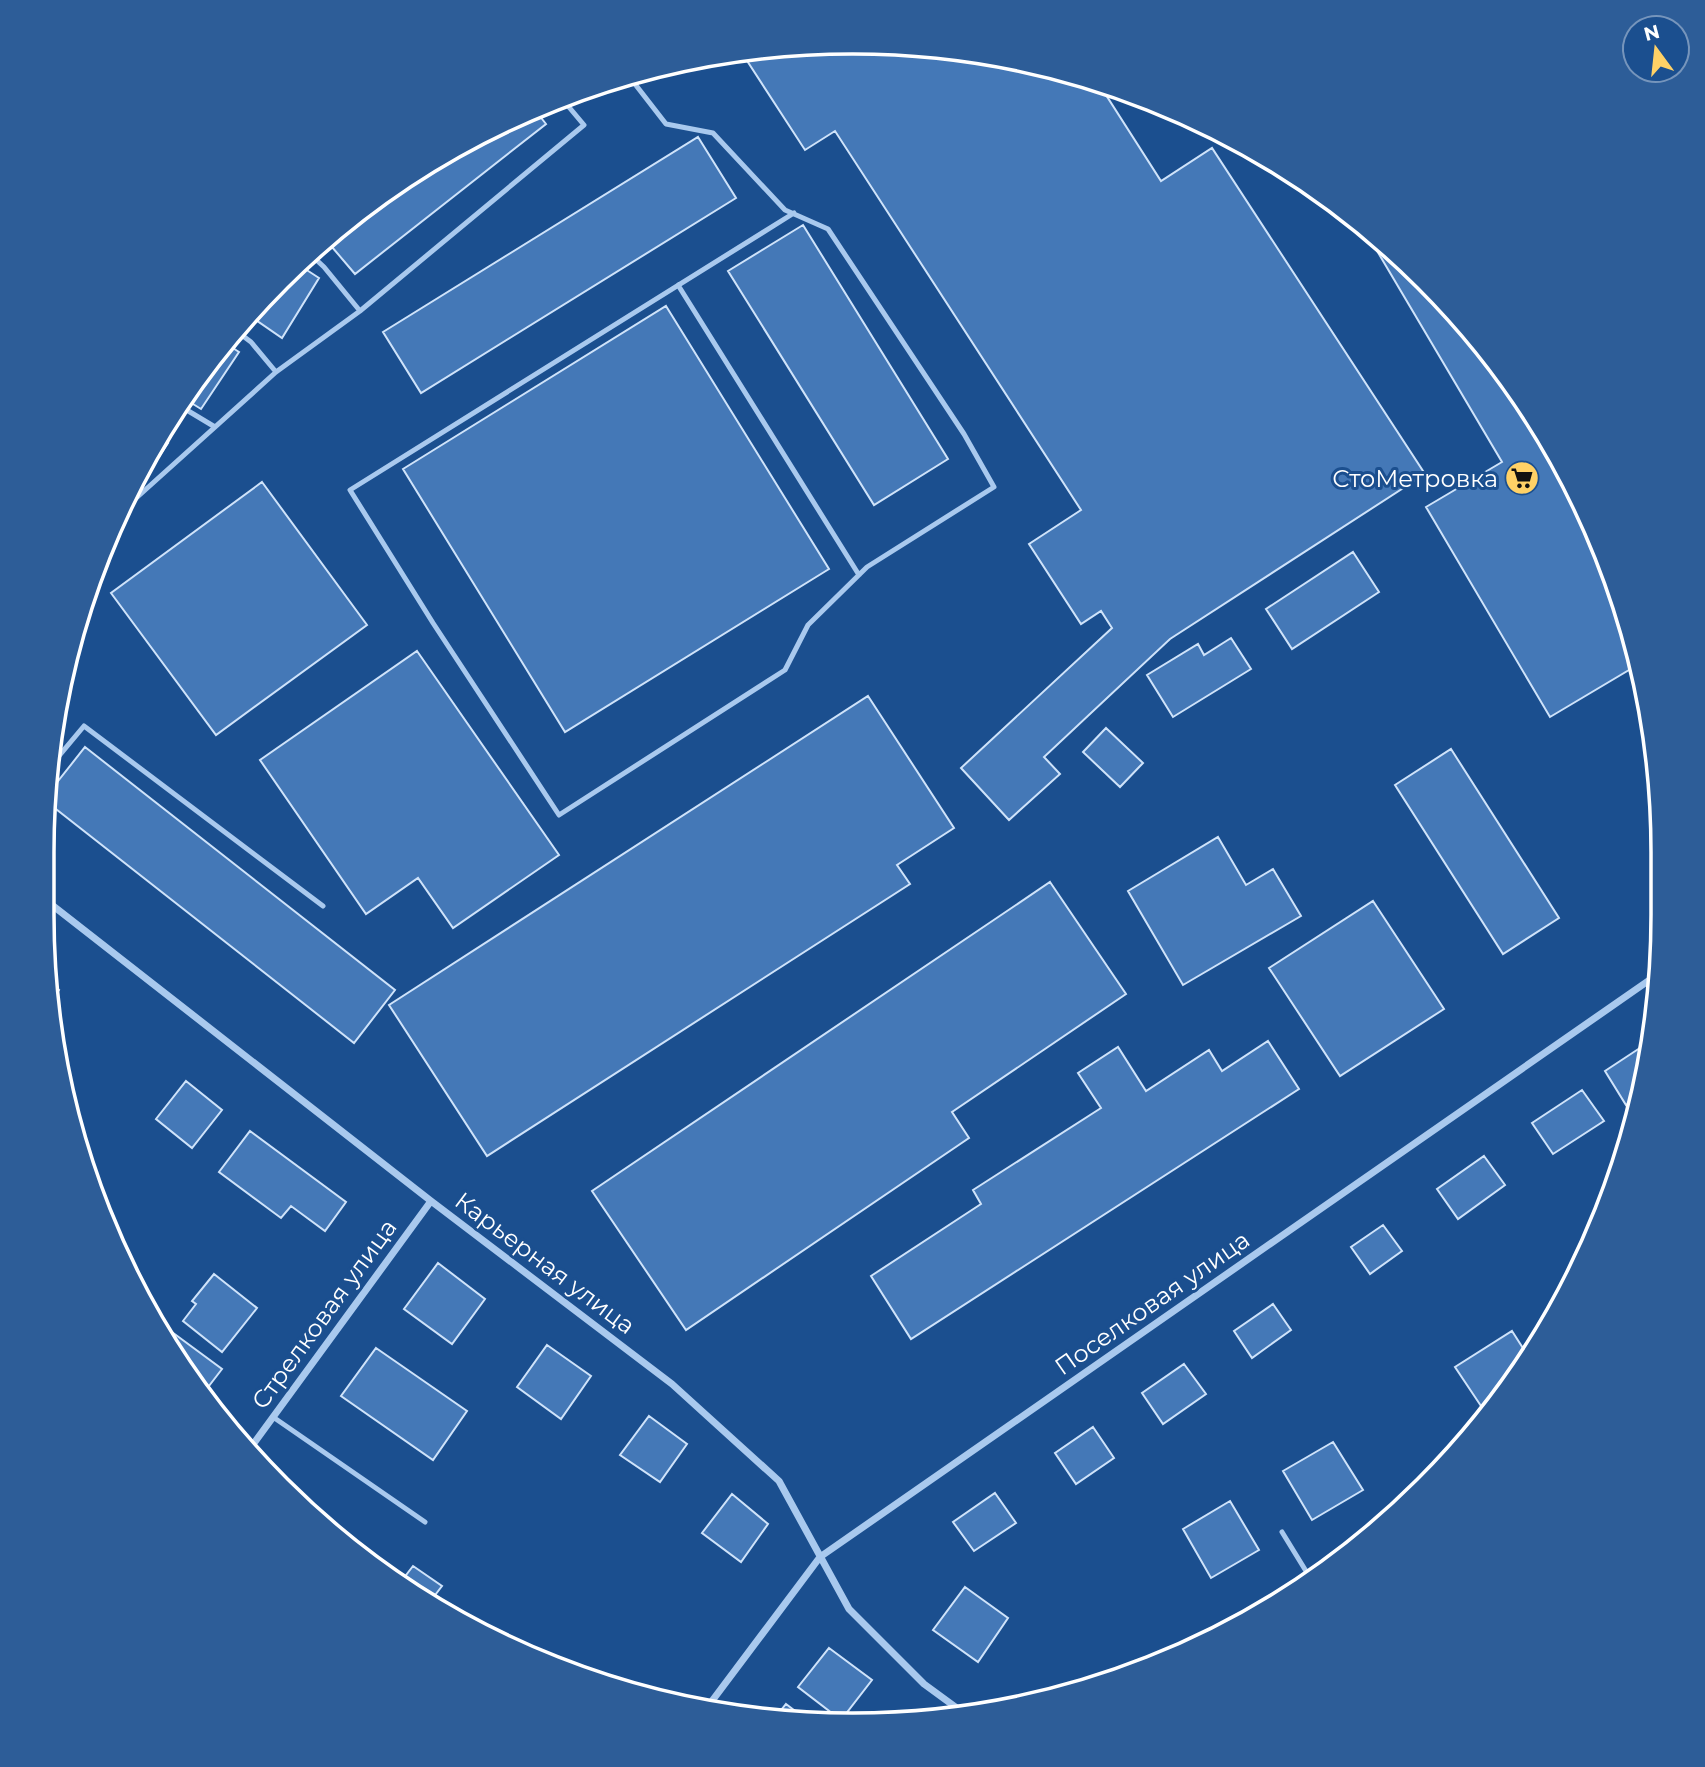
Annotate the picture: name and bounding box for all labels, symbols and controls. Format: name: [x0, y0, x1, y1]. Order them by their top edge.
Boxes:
north arrow: [1621, 14, 1691, 84]
text: N: [1641, 20, 1662, 46]
supermarket icon: СтоМетровка: [1503, 459, 1541, 497]
place label: СтоМетровка: [1332, 464, 1498, 493]
street label: Карьерная улица: [449, 1186, 641, 1340]
street label: Стрелковая улица: [245, 1213, 403, 1415]
street label: Поселковая улица: [1049, 1225, 1255, 1381]

